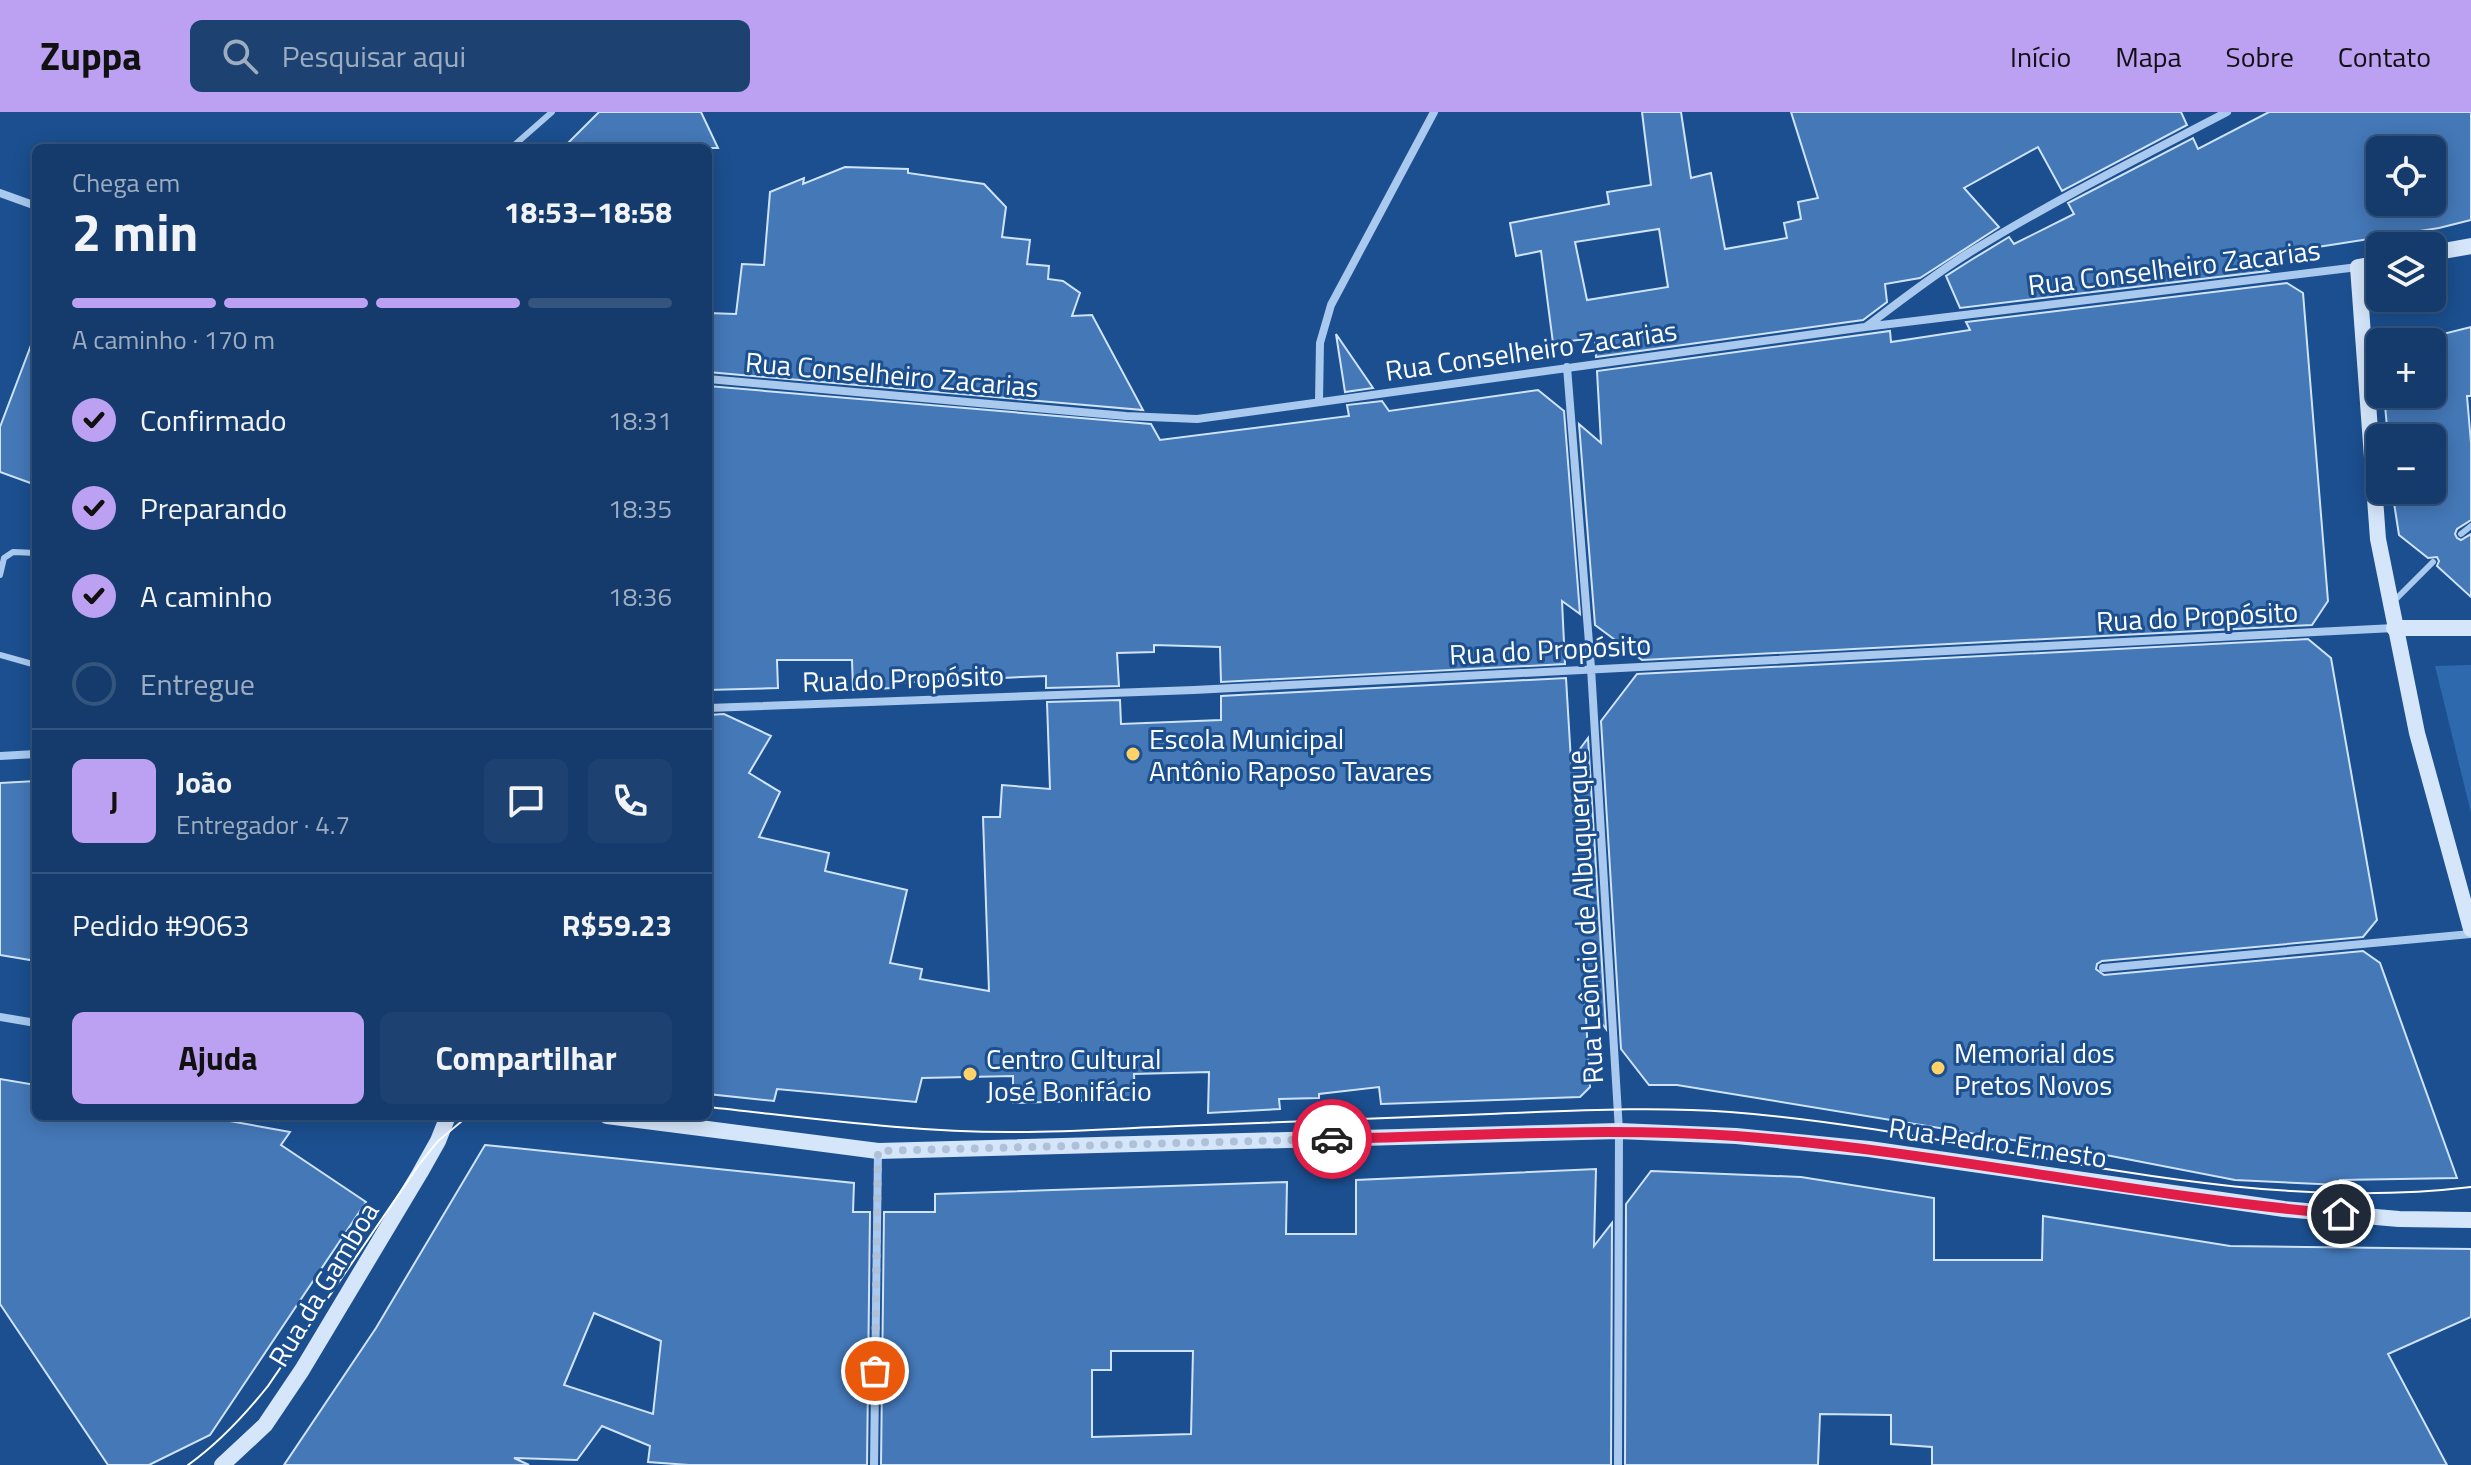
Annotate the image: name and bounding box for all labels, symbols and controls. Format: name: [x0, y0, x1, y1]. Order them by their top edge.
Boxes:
search box: [190, 20, 750, 92]
text: Zuppa: [40, 27, 142, 85]
text: Pesquisar aqui: [282, 33, 466, 79]
icon: search: [218, 34, 262, 78]
text: Início: [2010, 35, 2071, 78]
text: Mapa: [2115, 35, 2182, 78]
text: Sobre: [2226, 35, 2294, 78]
text: Contato: [2338, 35, 2431, 78]
map controls: [2366, 136, 2446, 504]
button: locate: [2366, 136, 2446, 216]
text: Chega em: [72, 163, 180, 202]
text: 18:53–18:58: [504, 189, 672, 235]
text: 2 min: [72, 192, 198, 271]
street label: Rua Conselheiro Zacarias: [2025, 228, 2323, 306]
button: layers: [2366, 232, 2446, 312]
street label: Rua Conselheiro Zacarias: [1382, 308, 1680, 392]
text: A caminho · 170 m: [72, 320, 275, 359]
button: +: [2366, 328, 2446, 408]
street label: Rua Conselheiro Zacarias: [743, 340, 1041, 408]
text: Confirmado: [140, 397, 287, 443]
icon: check: [72, 398, 116, 442]
text: 18:31: [608, 401, 672, 440]
button: −: [2366, 424, 2446, 504]
text: Preparando: [140, 485, 287, 531]
icon: check: [72, 486, 116, 530]
text: 18:35: [608, 489, 672, 528]
text: A caminho: [140, 573, 272, 619]
icon: check: [72, 574, 116, 618]
text: 18:36: [608, 577, 672, 616]
street label: Rua do Propósito: [2095, 589, 2299, 643]
street label: Rua do Propósito: [1448, 622, 1652, 676]
street label: Rua do Propósito: [801, 653, 1005, 703]
text: Entregue: [140, 661, 255, 707]
place label: Escola Municipal Antônio Raposo Tavares: [1149, 717, 1432, 792]
marker: Escola Municipal Antônio Raposo Tavares: [1124, 745, 1142, 763]
street label: Rua Leôncio de Albuquerque: [1554, 749, 1614, 1085]
text: João: [176, 759, 232, 805]
button: chat: [484, 759, 568, 843]
button: phone: [588, 759, 672, 843]
text: J: [109, 778, 119, 824]
text: Entregador · 4.7: [176, 805, 350, 844]
text: Pedido #9063: [72, 902, 250, 948]
text: R$59.23: [562, 902, 672, 948]
button: Ajuda: [72, 1012, 364, 1104]
button: Compartilhar: [380, 1012, 672, 1104]
place label: Memorial dos Pretos Novos: [1954, 1031, 2115, 1106]
place label: Centro Cultural José Bonifácio: [986, 1037, 1161, 1112]
marker: Memorial dos Pretos Novos: [1929, 1059, 1947, 1077]
marker: Centro Cultural José Bonifácio: [961, 1065, 979, 1083]
courier: [1292, 1099, 1372, 1179]
street label: Rua Pedro Ernesto: [1886, 1105, 2110, 1179]
icon: car: [1310, 1117, 1354, 1161]
pin: [2307, 1180, 2375, 1248]
icon: home: [2319, 1192, 2363, 1236]
street label: Rua da Gamboa: [257, 1193, 389, 1375]
pin: [841, 1337, 909, 1405]
icon: bag: [853, 1349, 897, 1393]

